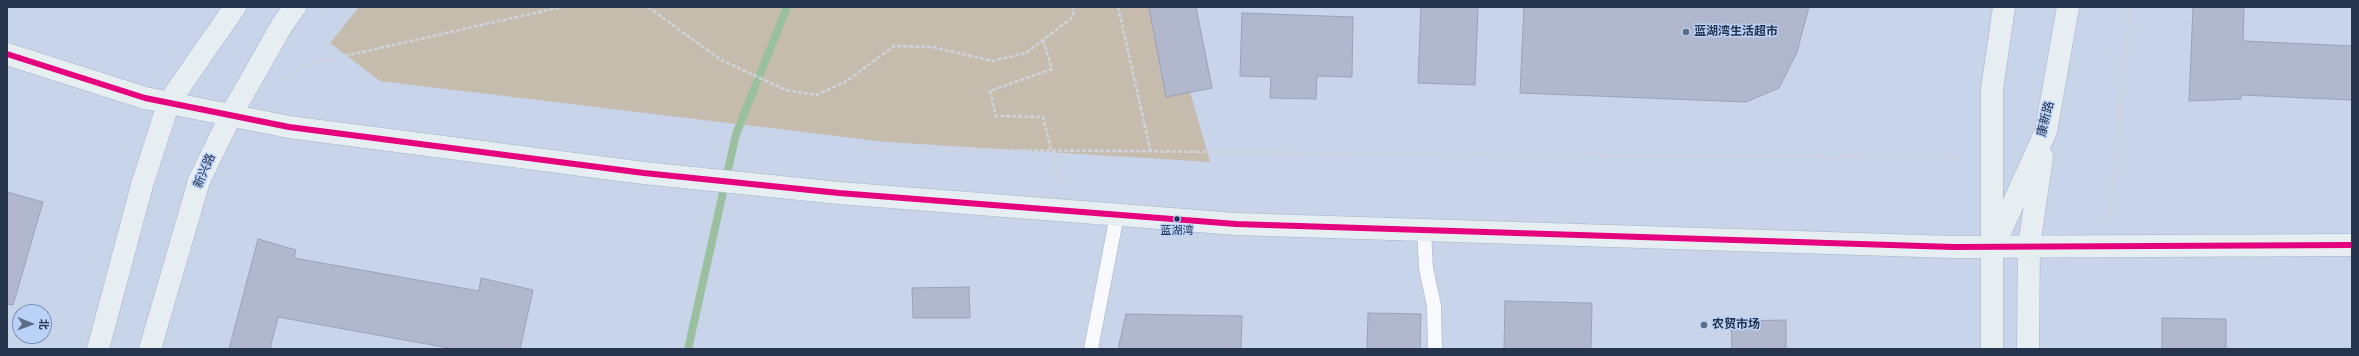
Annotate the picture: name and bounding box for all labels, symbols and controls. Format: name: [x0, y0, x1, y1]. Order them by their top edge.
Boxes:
place label: 蓝湖湾生活超市: [1694, 25, 1778, 39]
marker: 蓝湖湾生活超市: [1681, 27, 1691, 37]
street label: 康新路: [2035, 100, 2057, 138]
street label: 新兴路: [191, 152, 219, 190]
marker: 蓝湖湾: [1172, 214, 1182, 224]
place label: 蓝湖湾: [1161, 224, 1193, 238]
north arrow: [12, 304, 52, 344]
place label: 农贸市场: [1712, 318, 1760, 332]
text: 北: [37, 319, 50, 330]
marker: 农贸市场: [1699, 320, 1709, 330]

